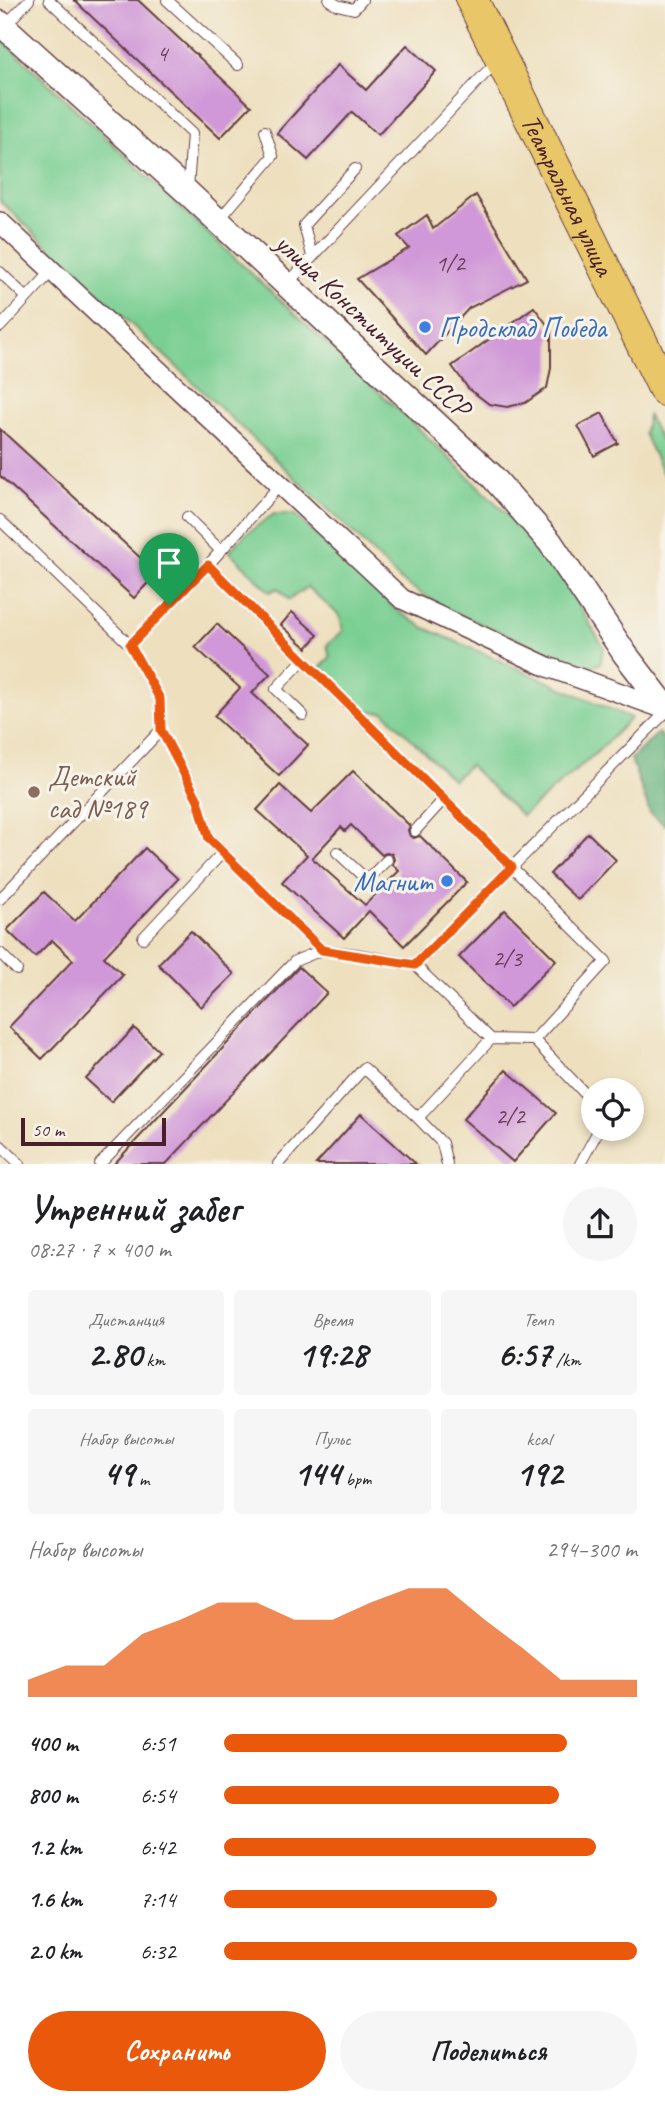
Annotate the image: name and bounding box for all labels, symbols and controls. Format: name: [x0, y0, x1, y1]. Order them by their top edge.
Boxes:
house number: 4: [157, 38, 170, 68]
street label: Театральная улица: [514, 108, 624, 282]
street label: улица Конституции СССР: [267, 224, 481, 427]
house number: 1/2: [435, 248, 467, 278]
place label: Продсклад Победа: [439, 310, 608, 345]
marker: Продсклад Победа: [417, 319, 433, 335]
pin: [139, 533, 199, 605]
icon: arrive: [150, 544, 188, 582]
place label: Детский сад №189: [48, 759, 149, 826]
marker: Детский сад №189: [26, 784, 42, 800]
place label: Магнит: [353, 864, 434, 899]
marker: Магнит: [439, 873, 455, 889]
house number: 2/3: [492, 943, 524, 973]
map controls: [581, 1078, 644, 1141]
button: locate: [581, 1078, 644, 1141]
house number: 2/2: [495, 1101, 527, 1131]
scale bar: [21, 1114, 166, 1146]
text: 50 m: [32, 1118, 64, 1142]
text: Утренний забег: [28, 1185, 240, 1232]
button: share: [563, 1187, 637, 1261]
text: 08:27 · 7 × 400 m: [28, 1235, 171, 1264]
text: Дистанция: [88, 1308, 164, 1332]
text: Время: [312, 1308, 353, 1332]
text: Темп: [524, 1308, 554, 1332]
text: 2.80: [87, 1332, 142, 1377]
text: 19:28: [298, 1332, 367, 1377]
text: 6:57: [497, 1332, 551, 1377]
text: km: [142, 1348, 165, 1372]
text: /km: [551, 1348, 581, 1372]
text: Набор высоты: [79, 1427, 173, 1451]
text: Пульс: [314, 1427, 351, 1451]
text: kcal: [526, 1427, 551, 1451]
text: 49: [103, 1451, 134, 1496]
text: 144: [294, 1451, 341, 1496]
text: 192: [515, 1451, 562, 1496]
text: m: [134, 1467, 149, 1491]
text: bpm: [341, 1467, 371, 1491]
text: Набор высоты: [28, 1535, 142, 1564]
text: 294–300 m: [546, 1535, 637, 1564]
text: 400 m: [28, 1729, 78, 1758]
text: 6:51: [140, 1729, 176, 1758]
text: 800 m: [28, 1781, 78, 1810]
text: 6:54: [140, 1781, 176, 1810]
text: 1.2 km: [28, 1833, 82, 1862]
text: 6:42: [140, 1833, 176, 1862]
text: 1.6 km: [28, 1885, 82, 1914]
text: 7:14: [140, 1885, 176, 1914]
text: 2.0 km: [28, 1937, 82, 1966]
text: 6:32: [140, 1937, 176, 1966]
button: Сохранить: [28, 2011, 326, 2091]
button: Поделиться: [340, 2011, 637, 2091]

